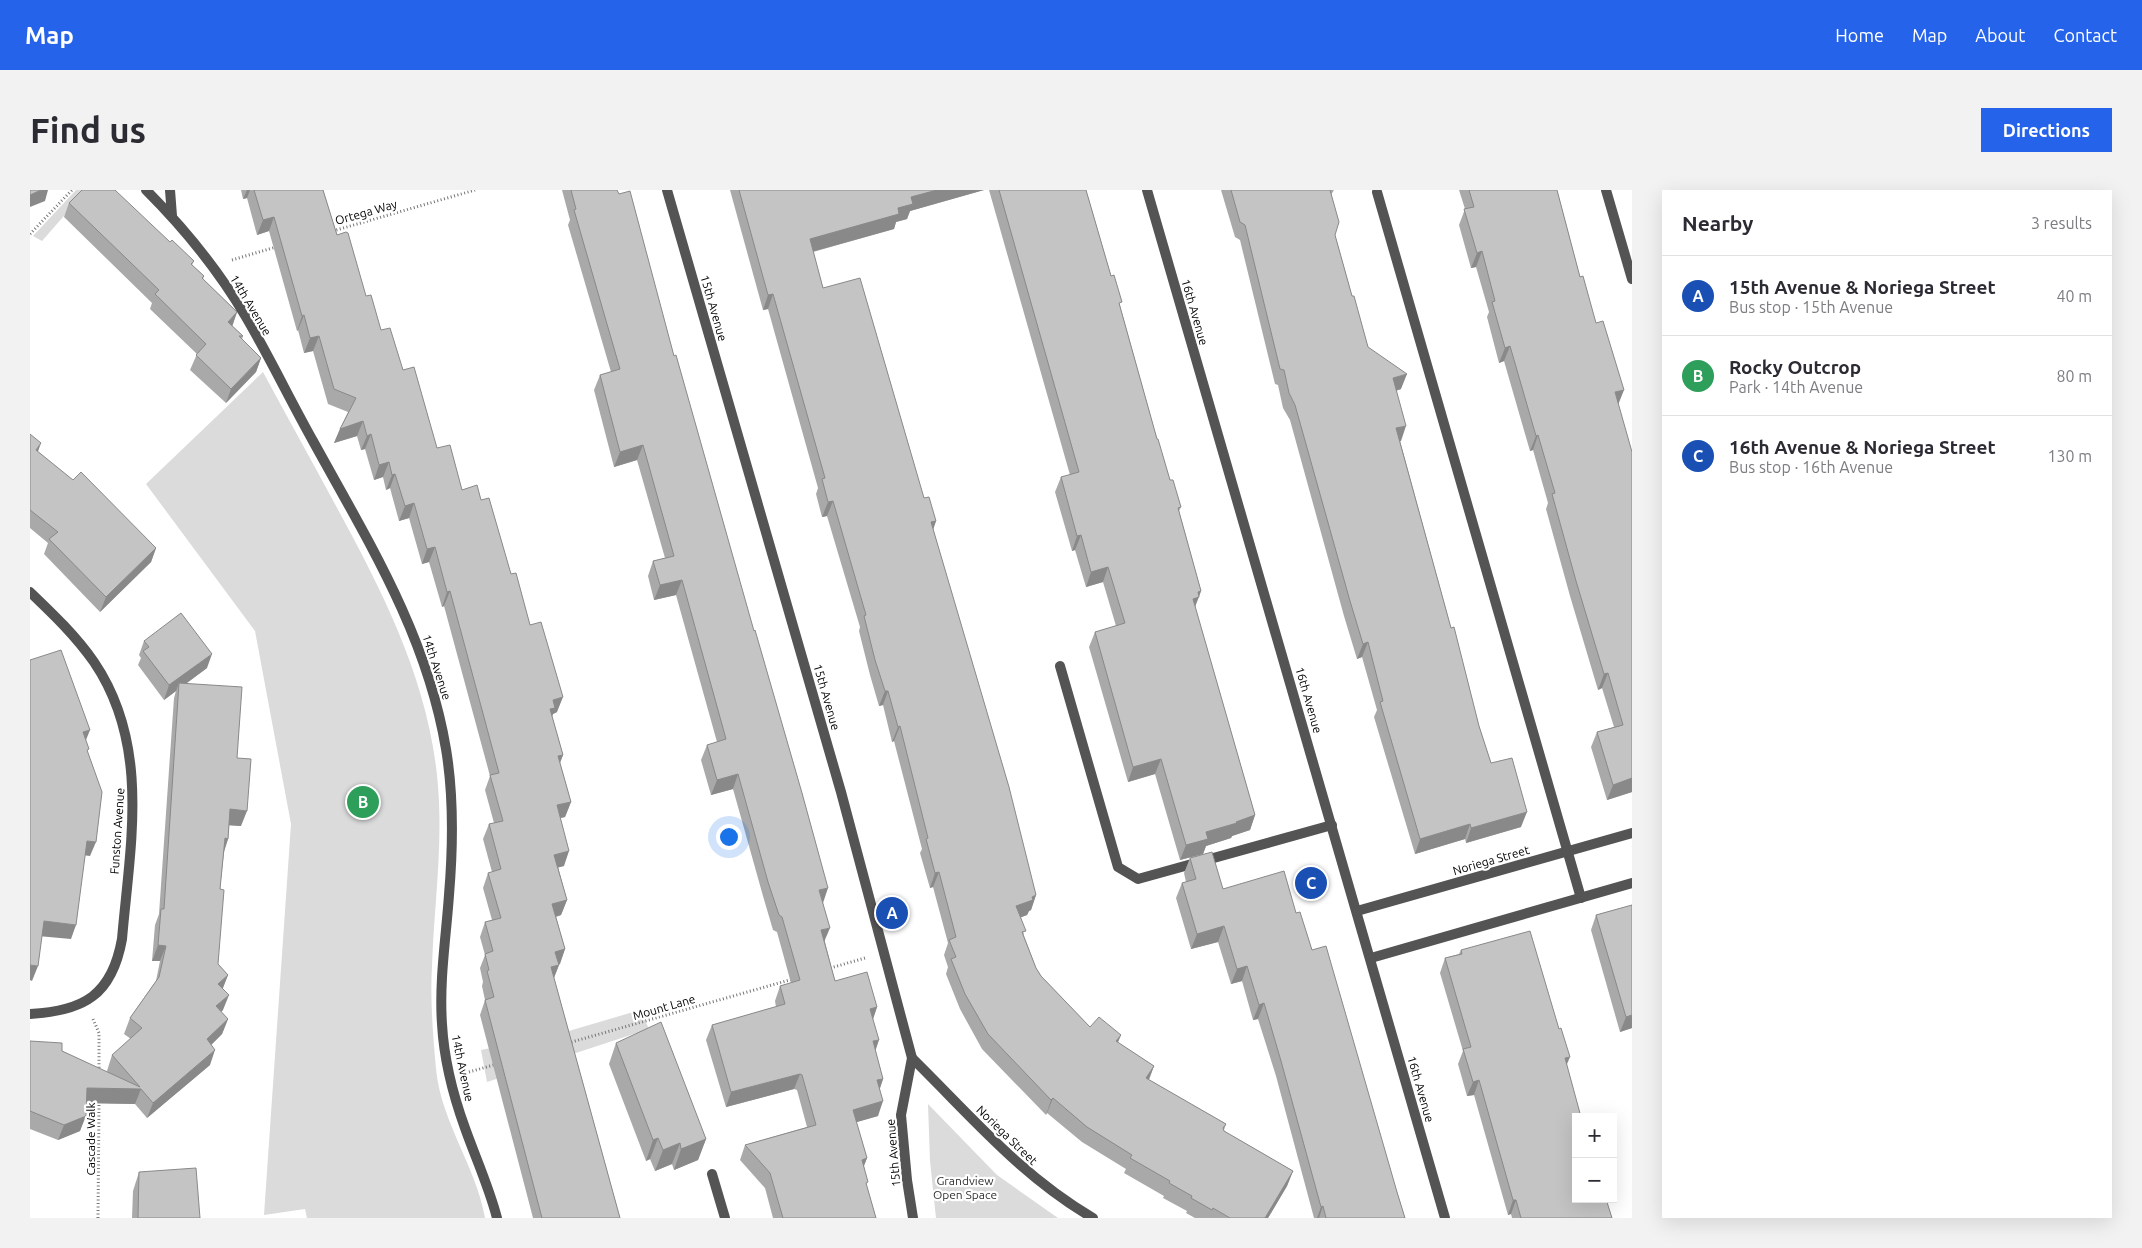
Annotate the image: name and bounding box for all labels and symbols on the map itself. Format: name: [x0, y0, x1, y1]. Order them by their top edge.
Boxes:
street label: Ortega Way: [334, 197, 399, 227]
street label: 14th Avenue: [228, 272, 274, 338]
street label: 15th Avenue: [698, 273, 730, 343]
street label: 16th Avenue: [1179, 277, 1211, 347]
street label: 14th Avenue: [420, 633, 454, 701]
street label: 15th Avenue: [811, 662, 843, 732]
street label: 16th Avenue: [1293, 665, 1325, 735]
pin: B: [347, 783, 379, 821]
street label: Funston Avenue: [107, 787, 127, 875]
your location: [716, 824, 742, 850]
street label: Noriega Street: [1451, 843, 1531, 877]
pin: C: [1295, 864, 1327, 902]
pin: A: [876, 894, 908, 932]
street label: Mount Lane: [631, 992, 697, 1022]
street label: 14th Avenue: [450, 1033, 476, 1103]
street label: 16th Avenue: [1405, 1054, 1437, 1124]
street label: Cascade Walk: [84, 1102, 97, 1176]
street label: Noriega Street: [974, 1103, 1040, 1167]
street label: 15th Avenue: [884, 1118, 902, 1188]
park label: Grandview Open Space: [933, 1174, 997, 1201]

